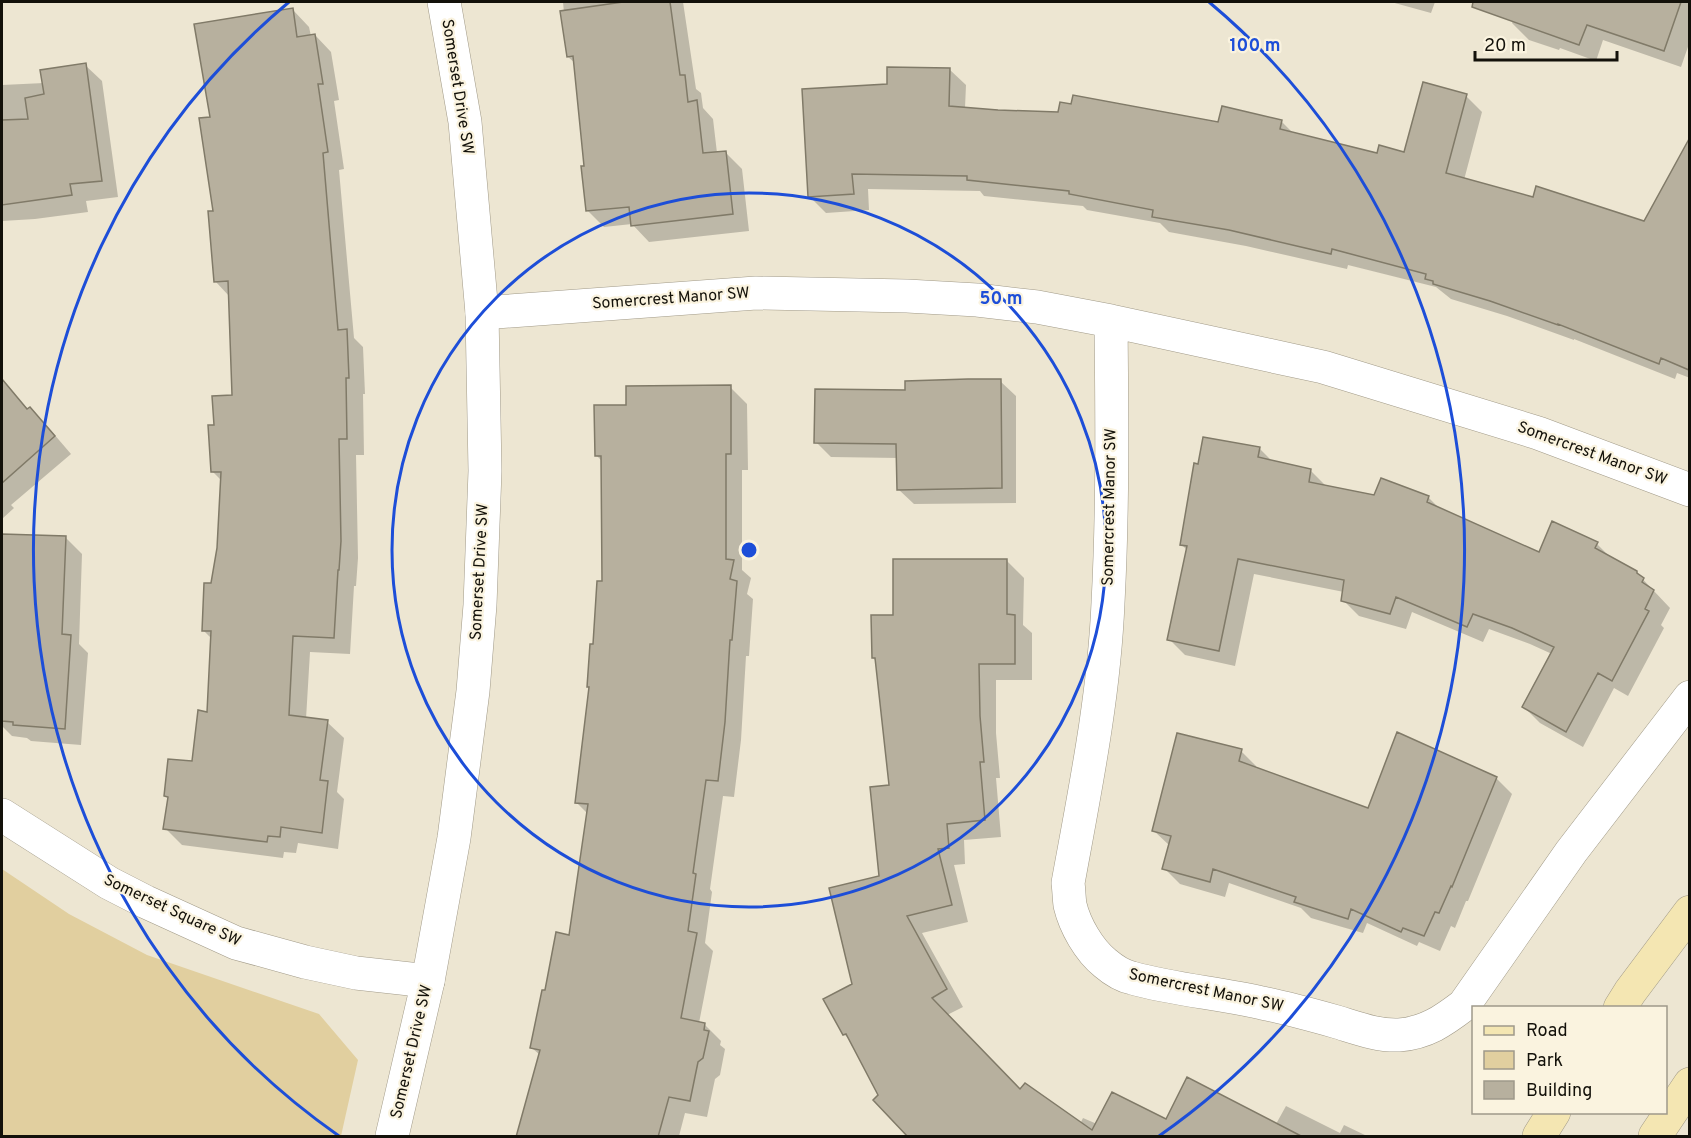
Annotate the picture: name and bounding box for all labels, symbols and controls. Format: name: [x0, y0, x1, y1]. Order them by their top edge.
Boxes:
street label: Somerset Drive SW: [436, 18, 478, 156]
scale bar: [1475, 24, 1618, 62]
text: 100 m: [1229, 35, 1281, 58]
text: 20 m: [1484, 35, 1526, 58]
street label: Somercrest Manor SW: [592, 284, 750, 314]
text: 50 m: [979, 288, 1023, 311]
street label: Somercrest Manor SW: [1514, 418, 1670, 490]
street label: Somercrest Manor SW: [1099, 428, 1121, 586]
street label: Somerset Drive SW: [466, 503, 494, 641]
centre of rings: [739, 540, 759, 560]
street label: Somerset Square SW: [100, 870, 244, 952]
street label: Somercrest Manor SW: [1127, 965, 1285, 1017]
street label: Somerset Drive SW: [387, 983, 437, 1121]
legend: [1472, 1006, 1667, 1114]
text: Road: [1526, 1020, 1568, 1043]
text: Park: [1526, 1050, 1563, 1073]
text: Building: [1526, 1080, 1592, 1103]

